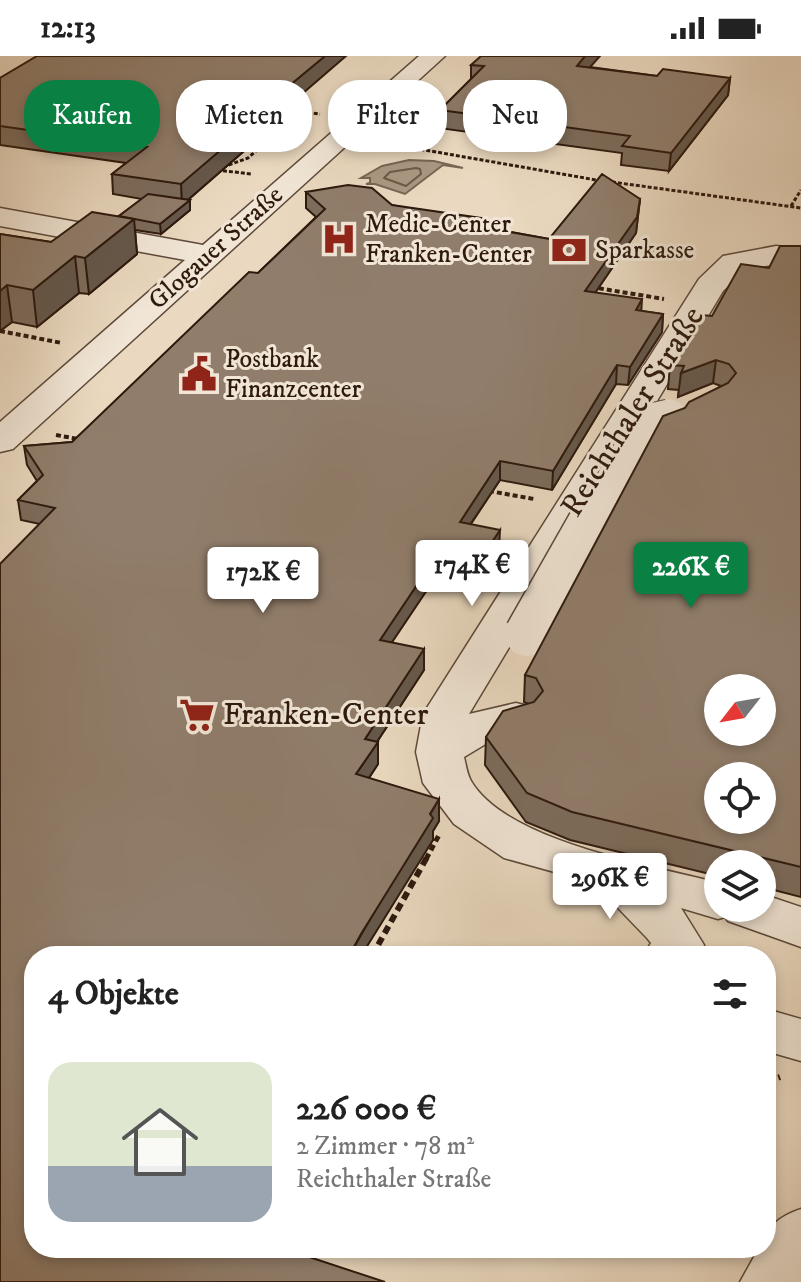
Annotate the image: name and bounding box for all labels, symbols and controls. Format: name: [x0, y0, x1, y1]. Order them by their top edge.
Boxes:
text: 12:13: [40, 10, 96, 47]
chip: Kaufen: [24, 80, 160, 152]
chip: Mieten: [176, 80, 312, 152]
chip: Filter: [328, 80, 447, 152]
chip: Neu: [463, 80, 567, 152]
street label: Glogauer Straße: [142, 179, 290, 317]
place label: Medic-Center Franken-Center: [365, 208, 532, 271]
hospital icon: Medic-Center Franken-Center: [320, 220, 358, 258]
bank icon: Sparkasse: [550, 231, 588, 269]
place label: Sparkasse: [595, 234, 694, 267]
street label: Reichthaler Straße: [552, 300, 714, 524]
place label: Postbank Finanzcenter: [225, 343, 362, 406]
public building icon: Postbank Finanzcenter: [180, 355, 218, 393]
pin: 174K €: [407, 540, 537, 608]
pin: 226K €: [626, 542, 756, 610]
pin: 172K €: [198, 547, 328, 615]
text: 174K €: [434, 549, 510, 582]
text: 226K €: [652, 551, 730, 584]
text: 172K €: [225, 556, 301, 589]
north arrow: [704, 674, 776, 746]
map controls: [704, 674, 776, 922]
place label: Franken-Center: [223, 695, 428, 735]
supermarket icon: Franken-Center: [178, 696, 216, 734]
button: locate: [704, 762, 776, 834]
button: layers: [704, 850, 776, 922]
pin: 296K €: [545, 853, 675, 921]
text: 296K €: [571, 862, 649, 895]
icon: filters: [708, 972, 752, 1016]
text: 4 Objekte: [48, 973, 179, 1015]
text: 226 000 €: [296, 1088, 436, 1130]
icon: home: [112, 1094, 208, 1190]
text: 2 Zimmer · 78 m²: [296, 1130, 474, 1163]
text: Reichthaler Straße: [296, 1163, 491, 1196]

